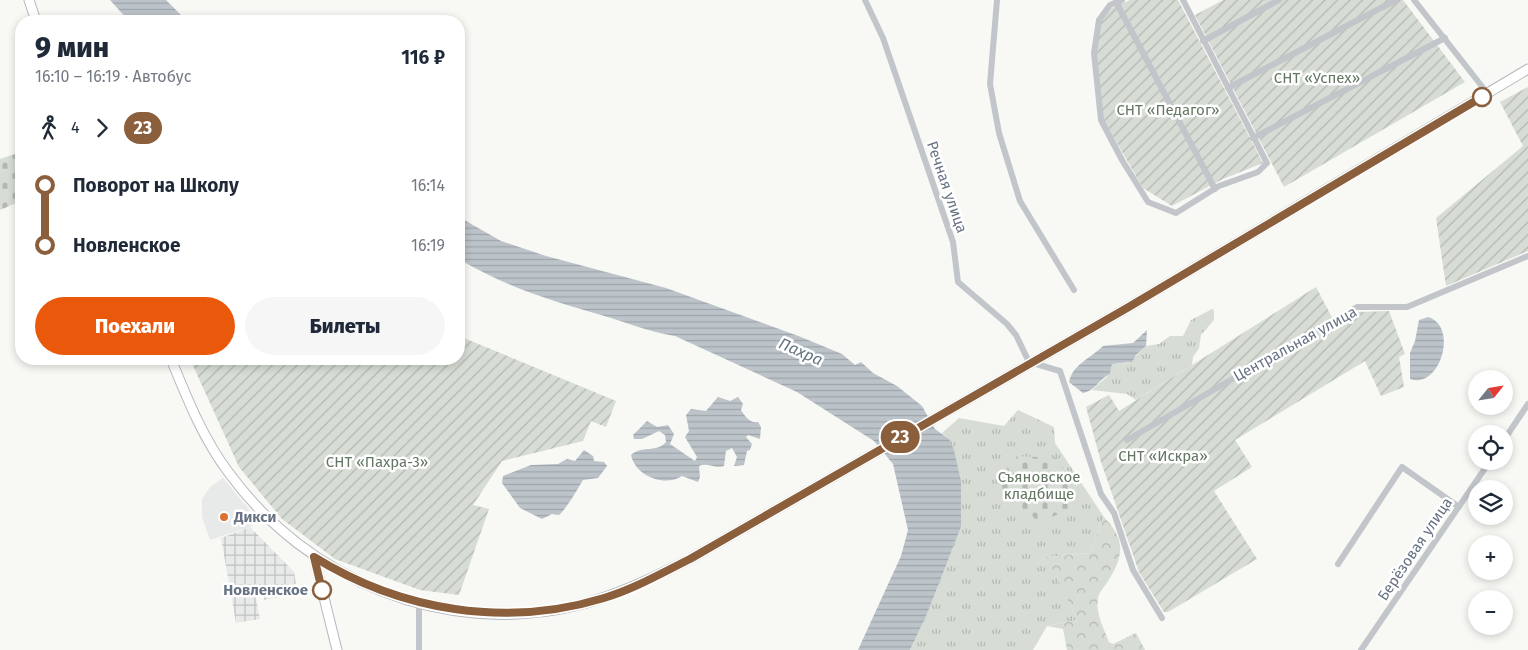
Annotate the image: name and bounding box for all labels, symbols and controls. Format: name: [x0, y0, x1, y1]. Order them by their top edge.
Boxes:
text: 9 мин: [35, 31, 109, 64]
text: 116 ₽: [401, 46, 445, 69]
text: 16:10 – 16:19 · Автобус: [35, 67, 191, 86]
park label: СНТ «Успех»: [1274, 69, 1360, 87]
unlabelled marker: [1472, 87, 1492, 107]
park label: СНТ «Педагог»: [1116, 101, 1220, 119]
icon: walk: [35, 114, 63, 142]
icon: forward: [88, 114, 116, 142]
text: 23: [134, 117, 152, 139]
text: 4: [71, 118, 80, 137]
street label: Речная улица: [923, 139, 971, 235]
text: Поворот на Школу: [73, 174, 239, 197]
text: 16:14: [411, 176, 445, 195]
text: Новленское: [73, 234, 180, 257]
text: 16:19: [411, 236, 445, 255]
button: Поехали: [35, 297, 235, 355]
button: Билеты: [245, 297, 445, 355]
street label: Центральная улица: [1230, 303, 1360, 385]
water label: Пахра: [776, 333, 826, 369]
north arrow: [1468, 370, 1512, 415]
map controls: [1468, 370, 1513, 635]
line badge: 23: [878, 421, 922, 453]
button: locate: [1468, 425, 1513, 470]
text: 23: [891, 426, 909, 448]
park label: СНТ «Искра»: [1118, 447, 1208, 465]
park label: СНТ «Пахра-3»: [326, 453, 428, 471]
park label: Съяновское кладбище: [998, 468, 1080, 503]
button: layers: [1468, 480, 1513, 525]
street label: Берёзовая улица: [1374, 494, 1456, 604]
place label: Дикси: [233, 508, 276, 526]
marker: Дикси: [218, 511, 230, 523]
button: +: [1468, 535, 1513, 580]
marker: Новленское: [312, 580, 332, 600]
place label: Новленское: [223, 581, 308, 599]
button: −: [1468, 590, 1513, 635]

